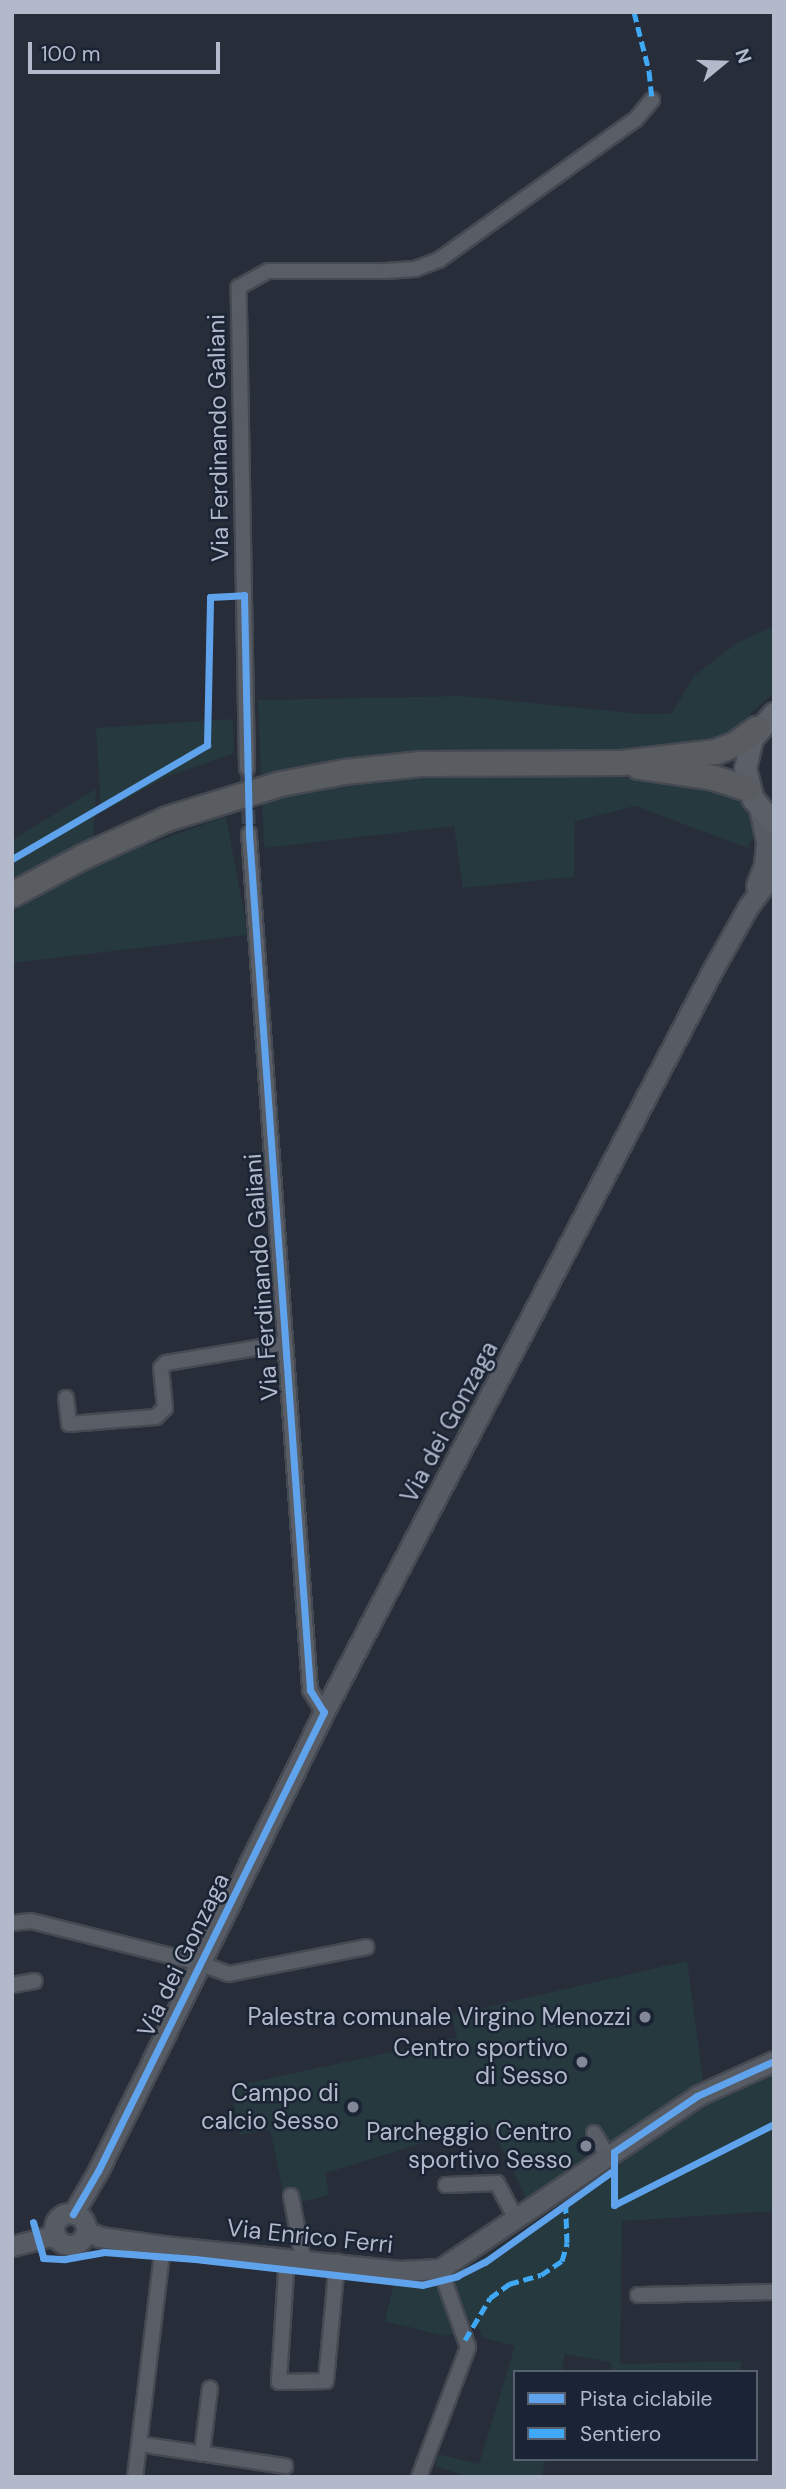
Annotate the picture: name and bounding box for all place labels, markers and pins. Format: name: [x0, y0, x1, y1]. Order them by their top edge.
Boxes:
place label: Palestra comunale Virgino Menozzi: [248, 2003, 631, 2031]
marker: Palestra comunale Virgino Menozzi: [637, 2009, 653, 2025]
place label: Centro sportivo di Sesso: [393, 2034, 568, 2090]
marker: Centro sportivo di Sesso: [574, 2054, 590, 2070]
place label: Campo di calcio Sesso: [201, 2079, 339, 2135]
marker: Campo di calcio Sesso: [345, 2099, 361, 2115]
place label: Parcheggio Centro sportivo Sesso: [366, 2118, 572, 2174]
marker: Parcheggio Centro sportivo Sesso: [578, 2138, 594, 2154]

